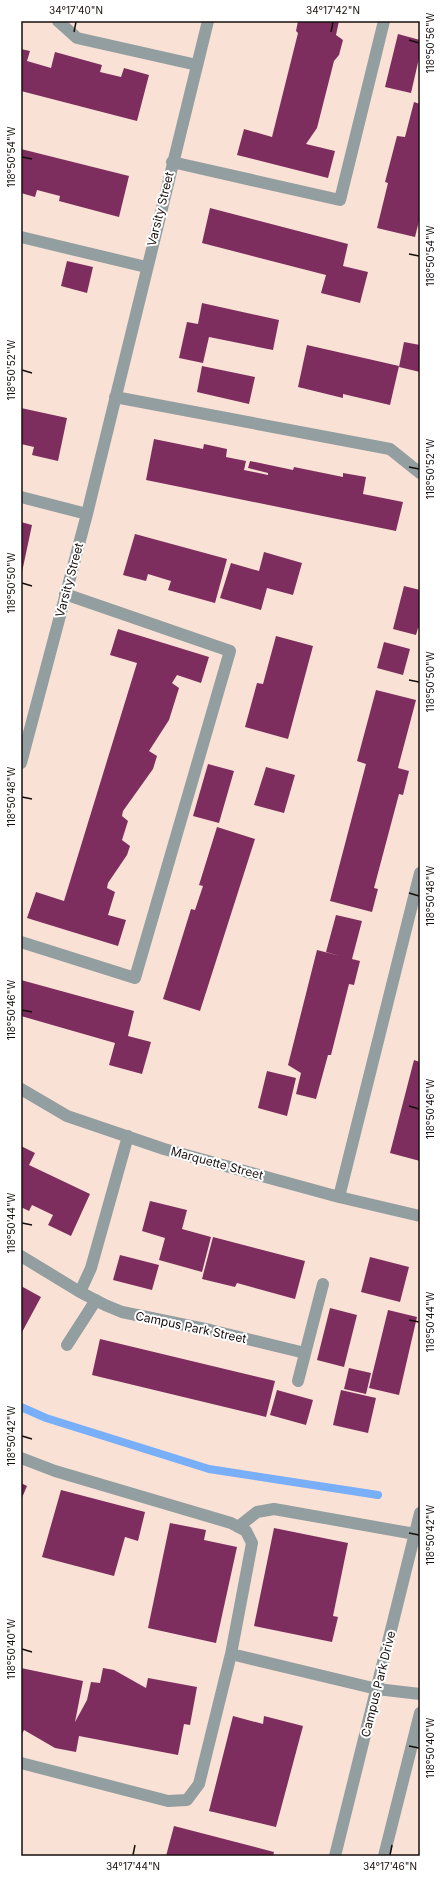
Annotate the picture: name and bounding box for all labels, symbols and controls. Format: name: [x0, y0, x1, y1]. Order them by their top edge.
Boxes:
text: 34°17'40"N: [49, 4, 103, 16]
text: 34°17'42"N: [306, 4, 360, 16]
text: 118°50'56"W: [424, 12, 436, 73]
text: 118°50'54"W: [5, 126, 17, 188]
street label: Varsity Street: [143, 170, 177, 248]
text: 118°50'54"W: [424, 225, 436, 287]
text: 118°50'52"W: [5, 339, 17, 400]
text: 118°50'52"W: [424, 438, 436, 499]
street label: Varsity Street: [52, 541, 86, 619]
text: 118°50'50"W: [5, 552, 17, 614]
text: 118°50'50"W: [424, 651, 436, 713]
text: 118°50'48"W: [5, 767, 17, 827]
text: 118°50'48"W: [424, 866, 436, 926]
text: 118°50'46"W: [5, 980, 17, 1040]
text: 118°50'46"W: [424, 1079, 436, 1139]
street label: Marquette Street: [169, 1143, 265, 1183]
text: 118°50'44"W: [5, 1192, 17, 1253]
text: 118°50'44"W: [424, 1291, 436, 1352]
street label: Campus Park Street: [134, 1308, 248, 1346]
text: 118°50'42"W: [5, 1406, 17, 1466]
text: 118°50'42"W: [424, 1505, 436, 1565]
text: 118°50'40"W: [5, 1618, 17, 1679]
street label: Campus Park Drive: [358, 1629, 398, 1739]
text: 118°50'40"W: [424, 1717, 436, 1778]
text: 34°17'44"N: [106, 1860, 160, 1872]
text: 34°17'46"N: [363, 1860, 417, 1872]

